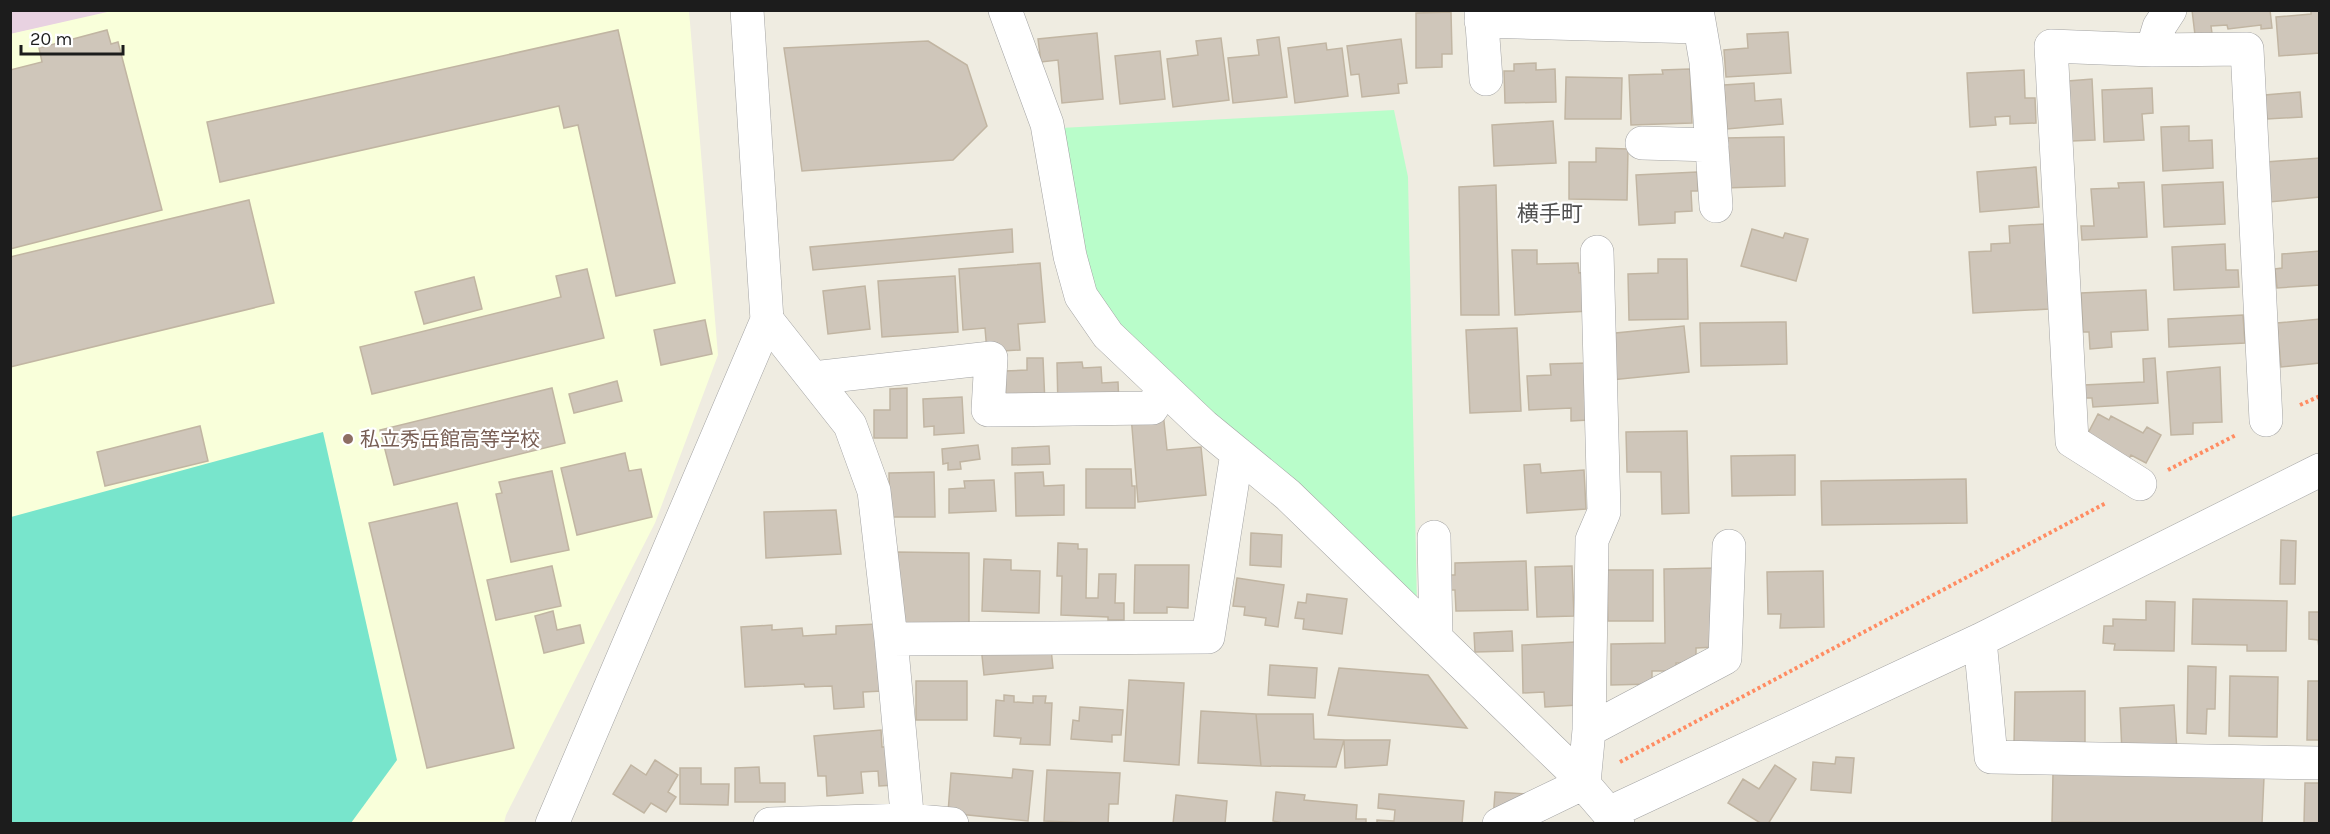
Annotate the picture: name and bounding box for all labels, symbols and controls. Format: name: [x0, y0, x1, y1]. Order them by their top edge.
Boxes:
scale bar: [21, 18, 123, 56]
text: 20 m: [30, 28, 72, 50]
district label: 横手町: [1517, 201, 1583, 227]
place label: 私立秀岳館高等学校: [360, 428, 540, 451]
marker: 私立秀岳館高等学校: [341, 432, 355, 446]

